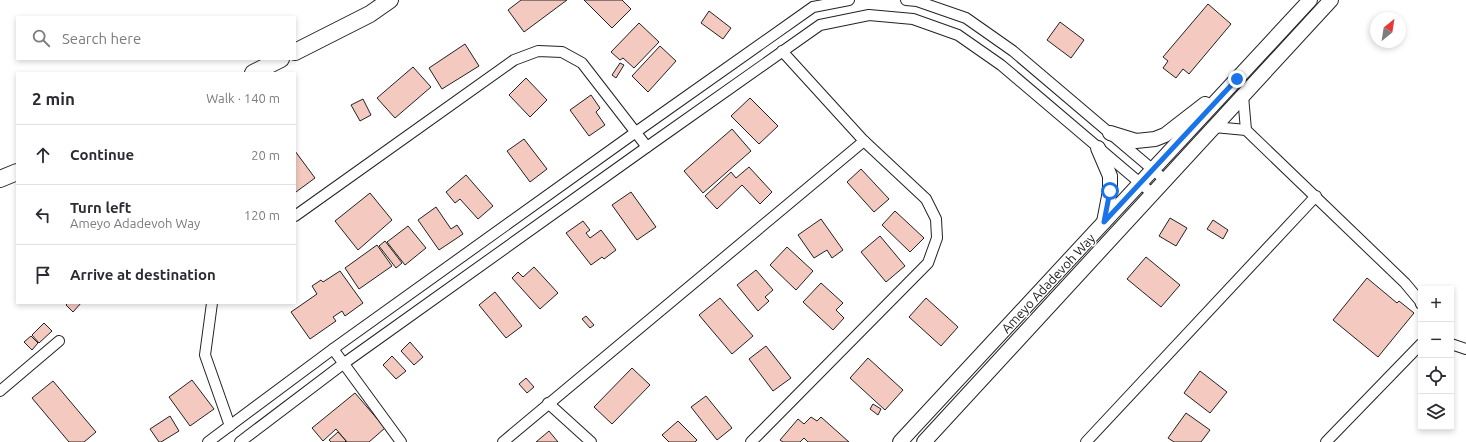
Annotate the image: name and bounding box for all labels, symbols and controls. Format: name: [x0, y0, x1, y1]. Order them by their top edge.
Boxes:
north arrow: [1370, 12, 1406, 48]
search box: [16, 16, 296, 60]
icon: search: [30, 27, 52, 49]
text: Search here: [62, 30, 141, 47]
route end: [1228, 70, 1246, 88]
text: 2 min: [32, 89, 75, 108]
text: Walk · 140 m: [206, 91, 280, 105]
icon: ahead: [32, 144, 54, 166]
text: Continue: [70, 146, 134, 163]
text: 20 m: [251, 148, 280, 162]
route start: [1101, 182, 1119, 200]
text: Turn left: [70, 199, 131, 216]
icon: left: [32, 204, 54, 226]
text: 120 m: [244, 208, 280, 222]
text: Ameyo Adadevoh Way: [70, 216, 200, 230]
street label: Ameyo Adadevoh Way: [998, 231, 1098, 335]
icon: arrive: [32, 264, 54, 286]
text: Arrive at destination: [70, 266, 216, 283]
map controls: [1418, 286, 1454, 430]
button: +: [1418, 286, 1454, 322]
button: −: [1418, 322, 1454, 358]
button: locate: [1418, 358, 1454, 394]
button: layers: [1418, 394, 1454, 430]

